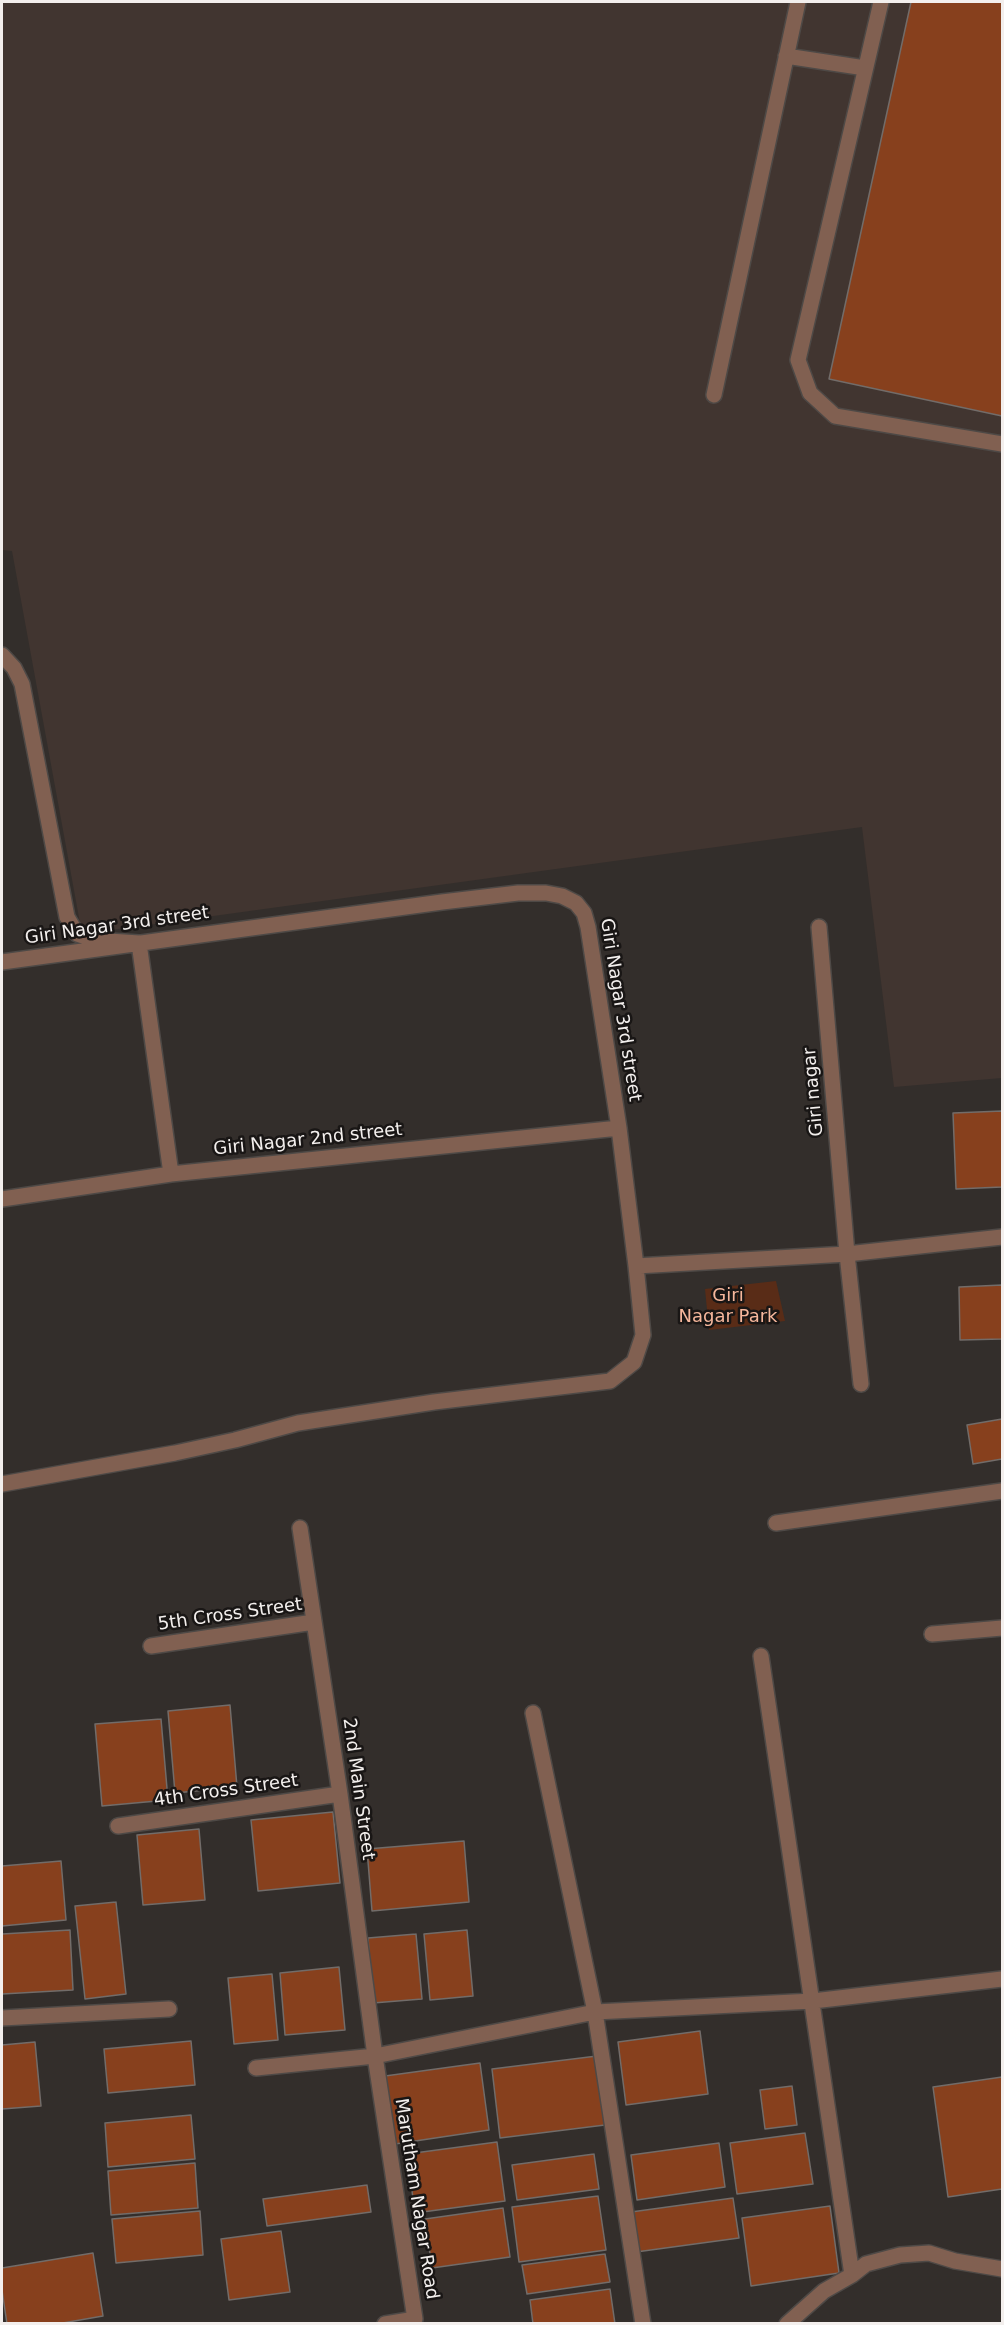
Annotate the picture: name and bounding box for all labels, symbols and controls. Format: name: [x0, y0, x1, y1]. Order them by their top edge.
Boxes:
street label: Giri Nagar 3rd street: [24, 902, 210, 950]
street label: Giri Nagar 3rd street: [595, 917, 645, 1103]
street label: Giri nagar: [799, 1047, 829, 1137]
street label: Giri Nagar 2nd street: [212, 1119, 404, 1161]
park label: Giri Nagar Park: [679, 1285, 777, 1328]
street label: 5th Cross Street: [157, 1594, 303, 1636]
street label: 2nd Main Street: [337, 1716, 379, 1862]
street label: 4th Cross Street: [153, 1770, 299, 1812]
street label: Marutham Nagar Road: [389, 2097, 443, 2301]

